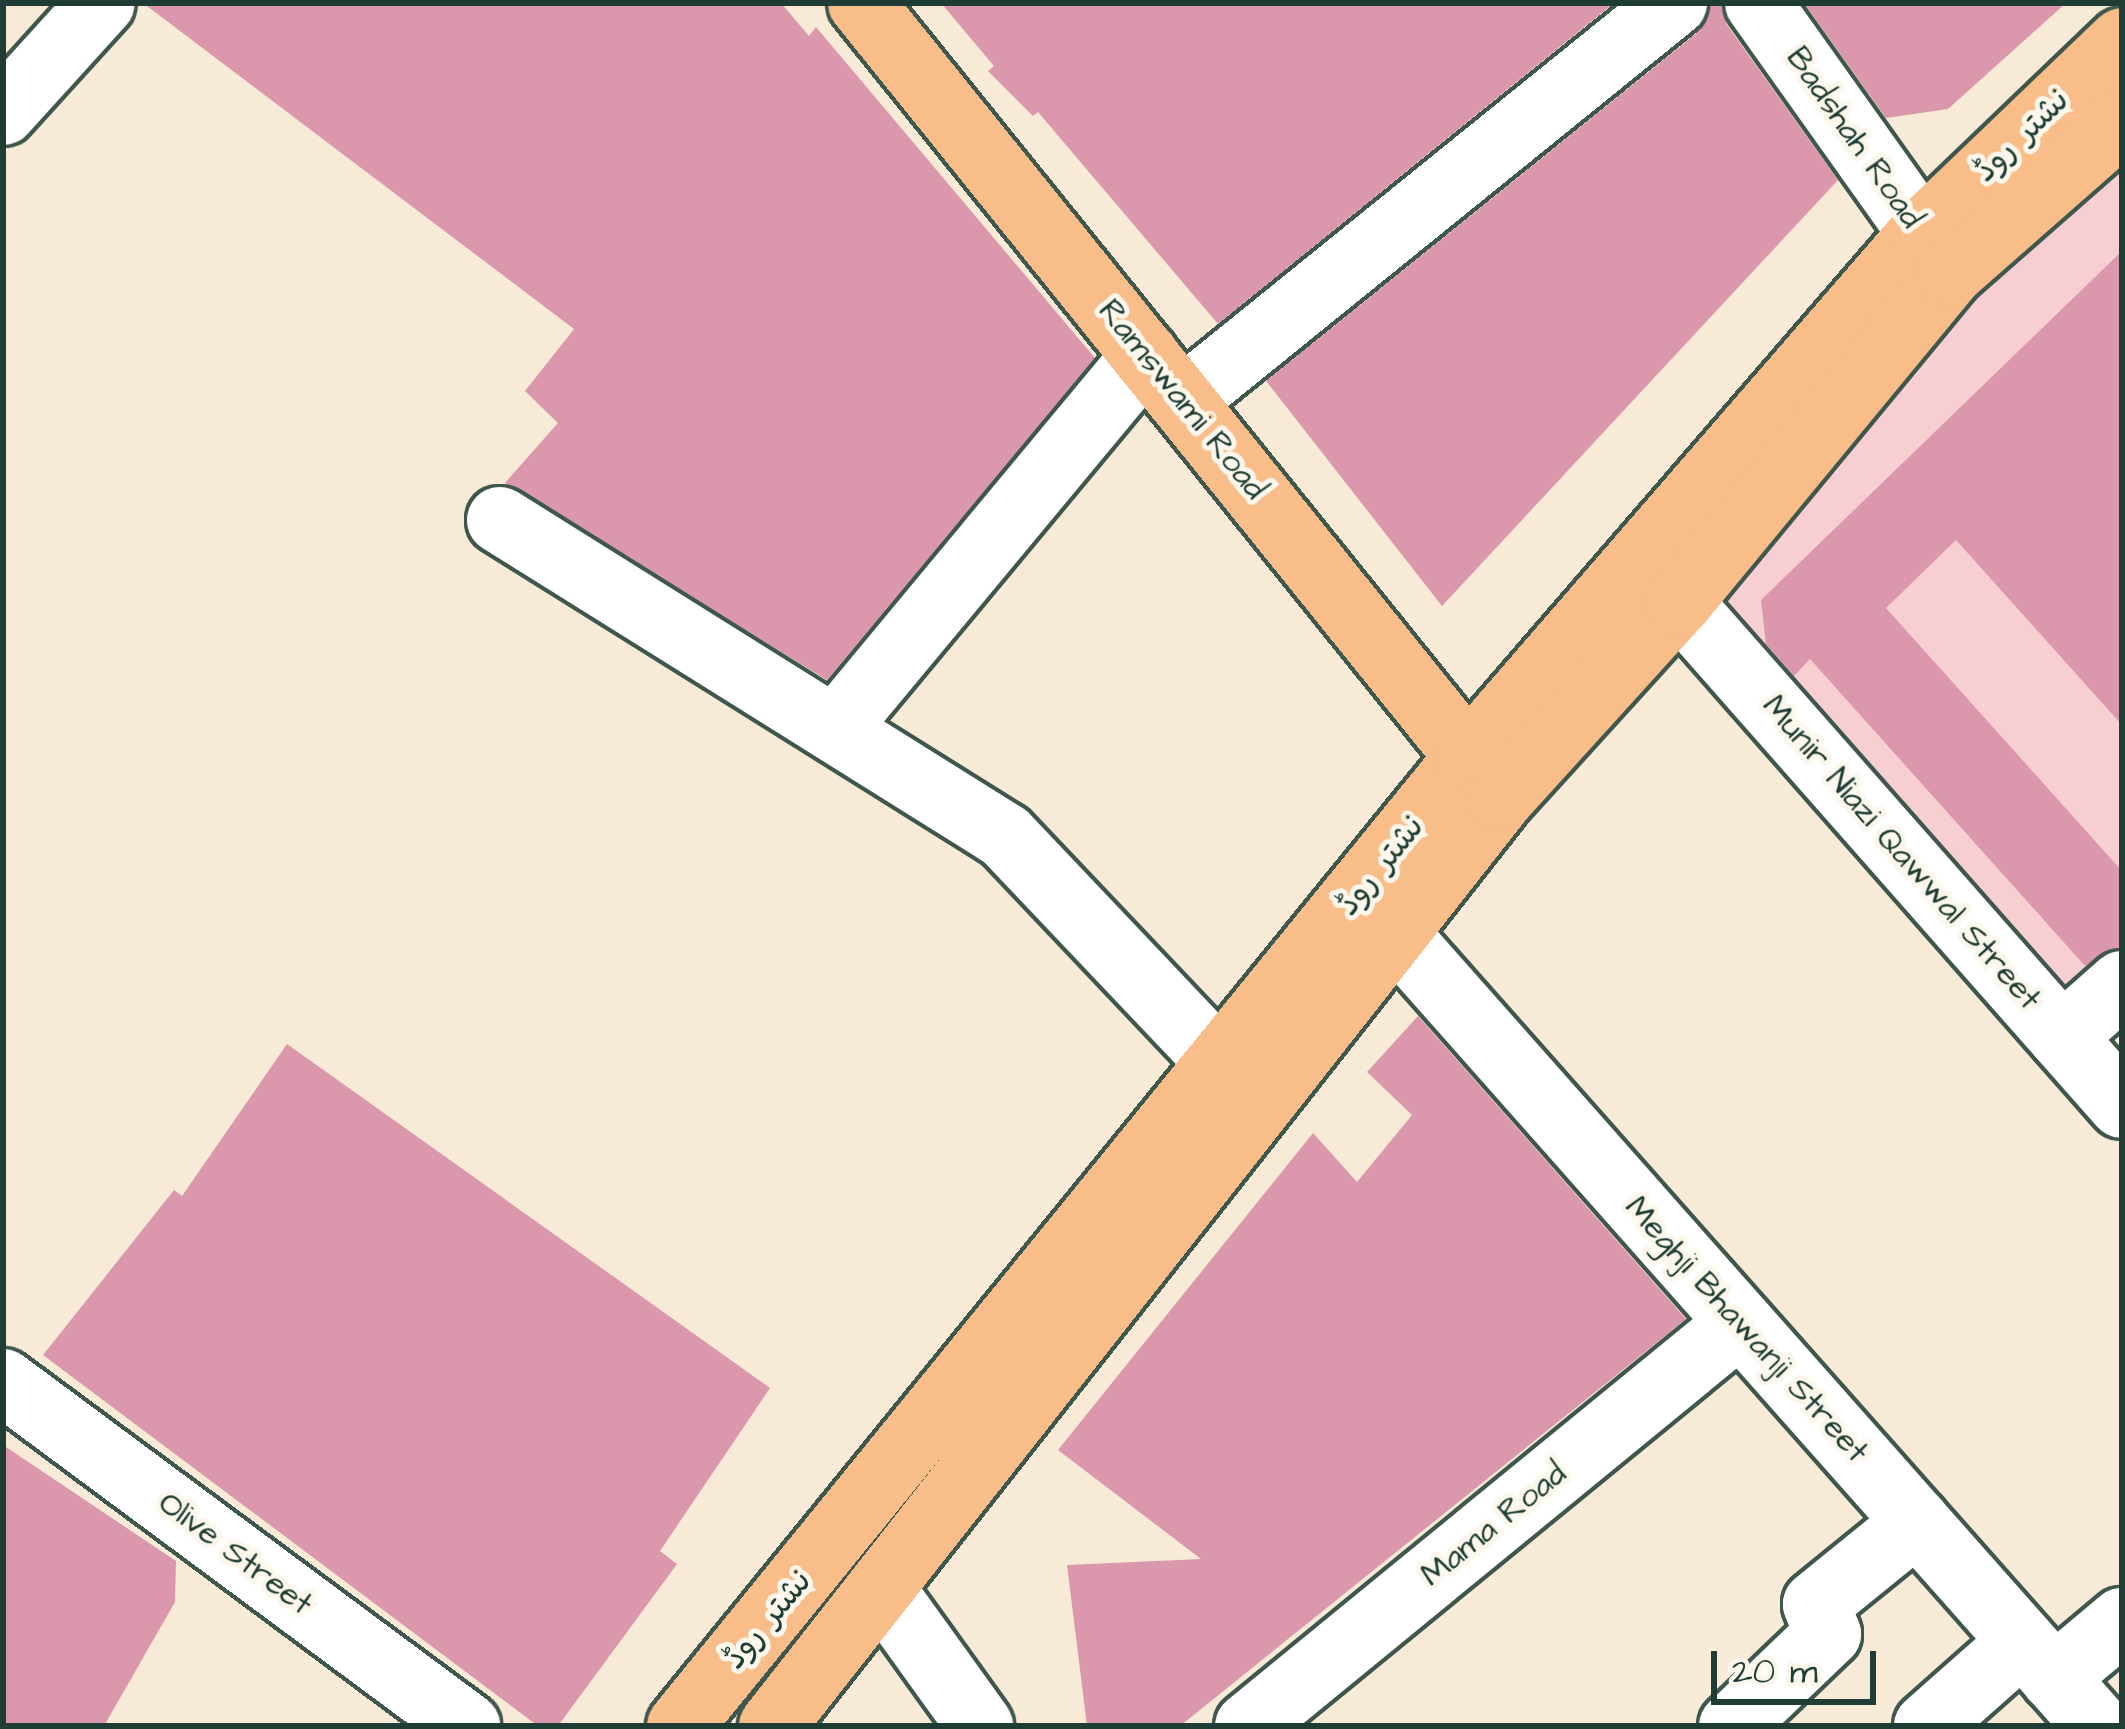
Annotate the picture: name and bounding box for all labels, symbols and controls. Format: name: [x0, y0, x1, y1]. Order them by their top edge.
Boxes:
street label: Badshah Road: [1777, 40, 1931, 236]
street label: نشتر روڈ: [1966, 81, 2078, 191]
street label: Ramswami Road: [1089, 292, 1275, 508]
street label: Munir Niazi Qawwal Street: [1753, 687, 2049, 1019]
street label: نشتر روڈ: [1329, 808, 1433, 924]
street label: Meghji Bhawanji Street: [1616, 1189, 1876, 1471]
street label: Mama Road: [1413, 1454, 1575, 1596]
street label: Olive Street: [150, 1483, 320, 1625]
street label: نشتر روڈ: [715, 1562, 821, 1678]
scale bar: [1717, 1627, 1882, 1701]
text: 20 m: [1732, 1646, 1818, 1697]

